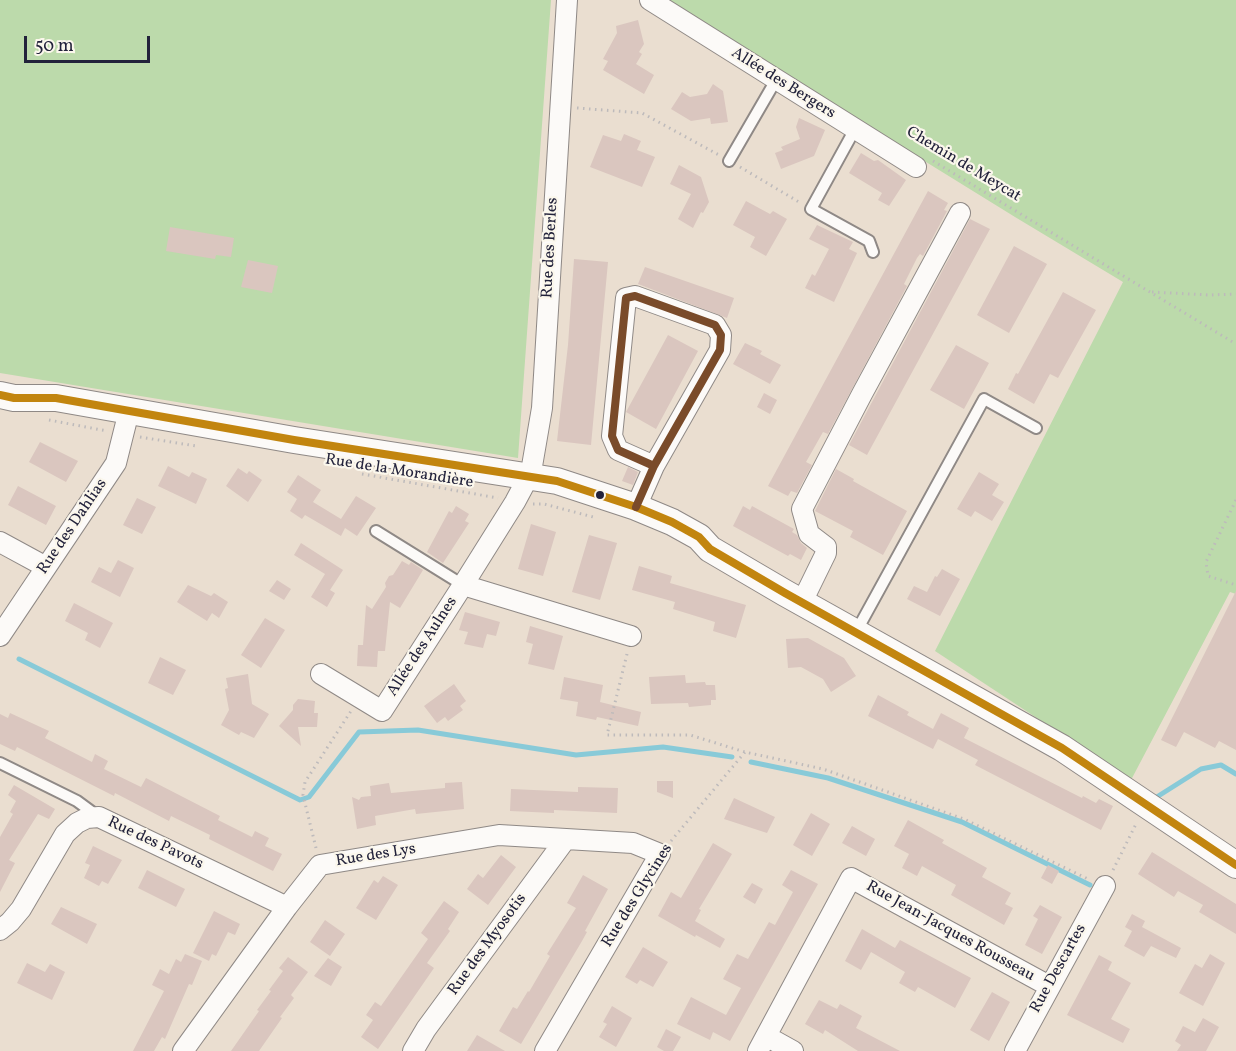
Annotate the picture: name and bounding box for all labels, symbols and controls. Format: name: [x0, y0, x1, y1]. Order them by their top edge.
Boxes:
scale bar: [27, 24, 153, 62]
text: 50 m: [35, 34, 74, 59]
street label: Allée des Bergers: [727, 44, 839, 124]
street label: Chemin de Meycat: [902, 123, 1024, 207]
street label: Rue des Berles: [539, 197, 563, 299]
street label: Rue de la Morandière: [324, 451, 474, 493]
street label: Rue des Dahlias: [34, 476, 112, 578]
unlabelled marker: [594, 489, 606, 501]
street label: Allée des Aulnes: [384, 594, 462, 700]
street label: Rue des Pavots: [104, 813, 206, 875]
street label: Rue des Lys: [335, 840, 417, 872]
street label: Rue des Glycines: [599, 841, 677, 951]
street label: Rue Jean-Jacques Rousseau: [862, 878, 1038, 986]
street label: Rue des Myosotis: [445, 890, 531, 1000]
street label: Rue Descartes: [1027, 921, 1091, 1017]

